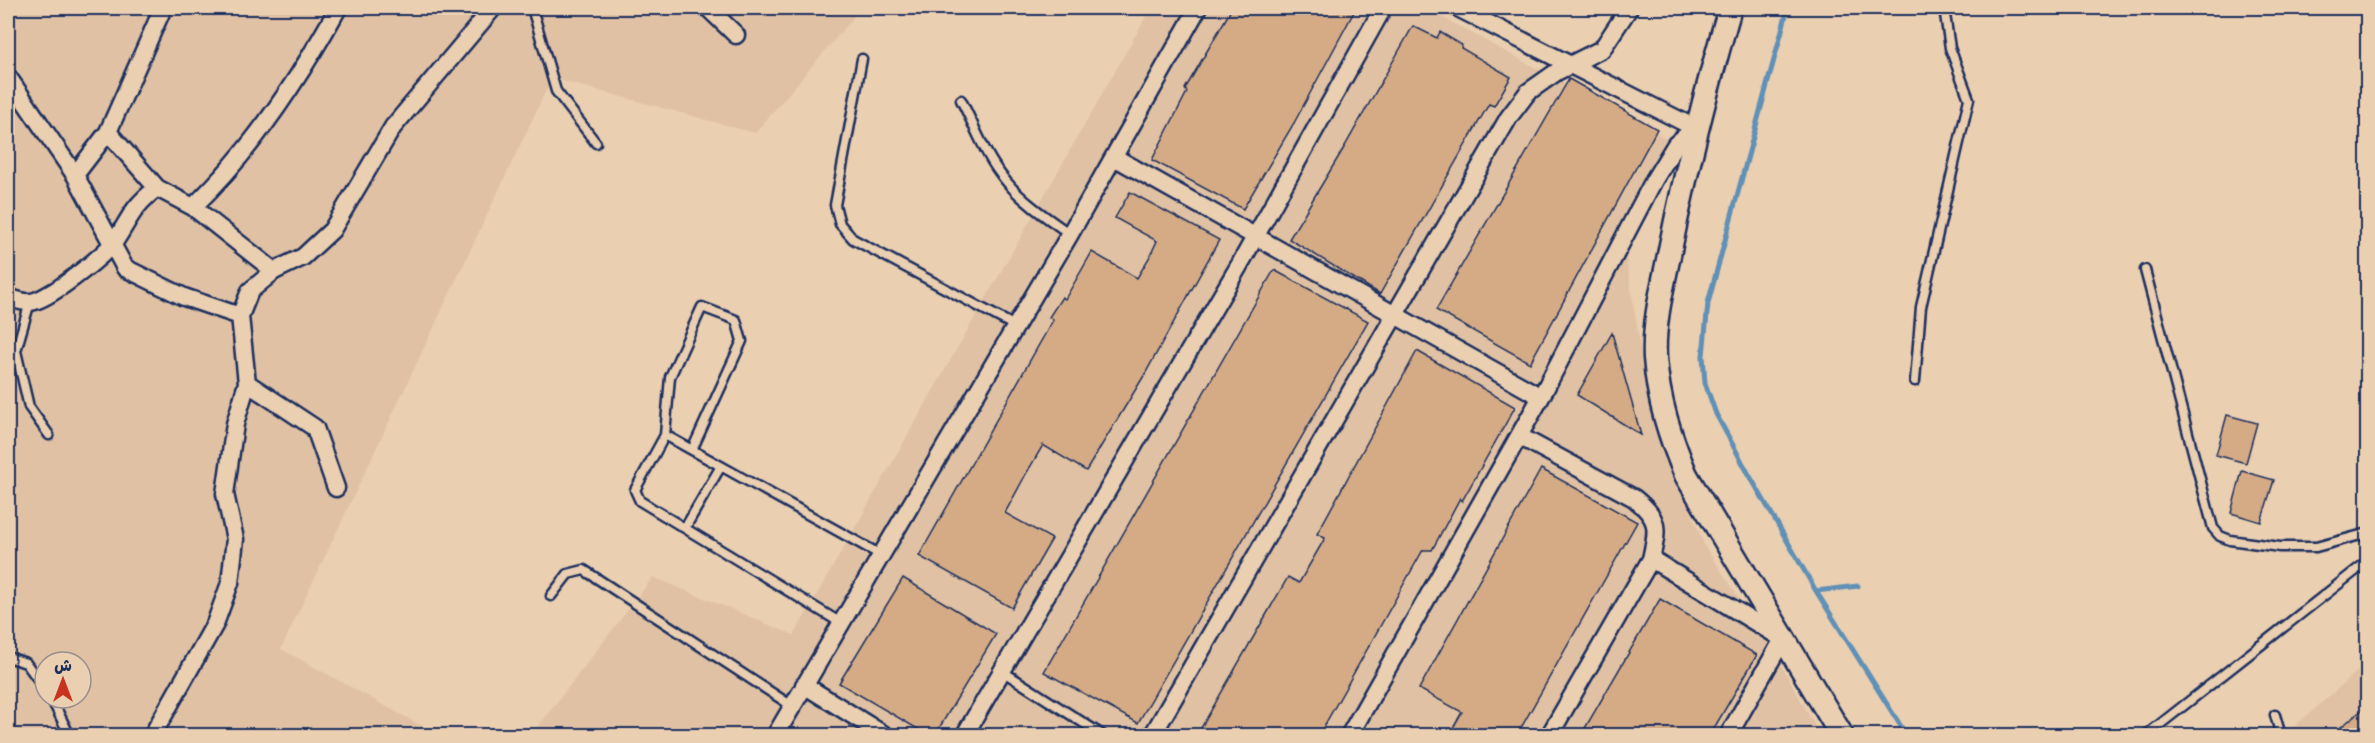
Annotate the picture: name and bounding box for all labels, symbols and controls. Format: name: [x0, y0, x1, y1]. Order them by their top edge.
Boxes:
north arrow: [33, 650, 93, 710]
text: ش: [54, 659, 72, 678]

